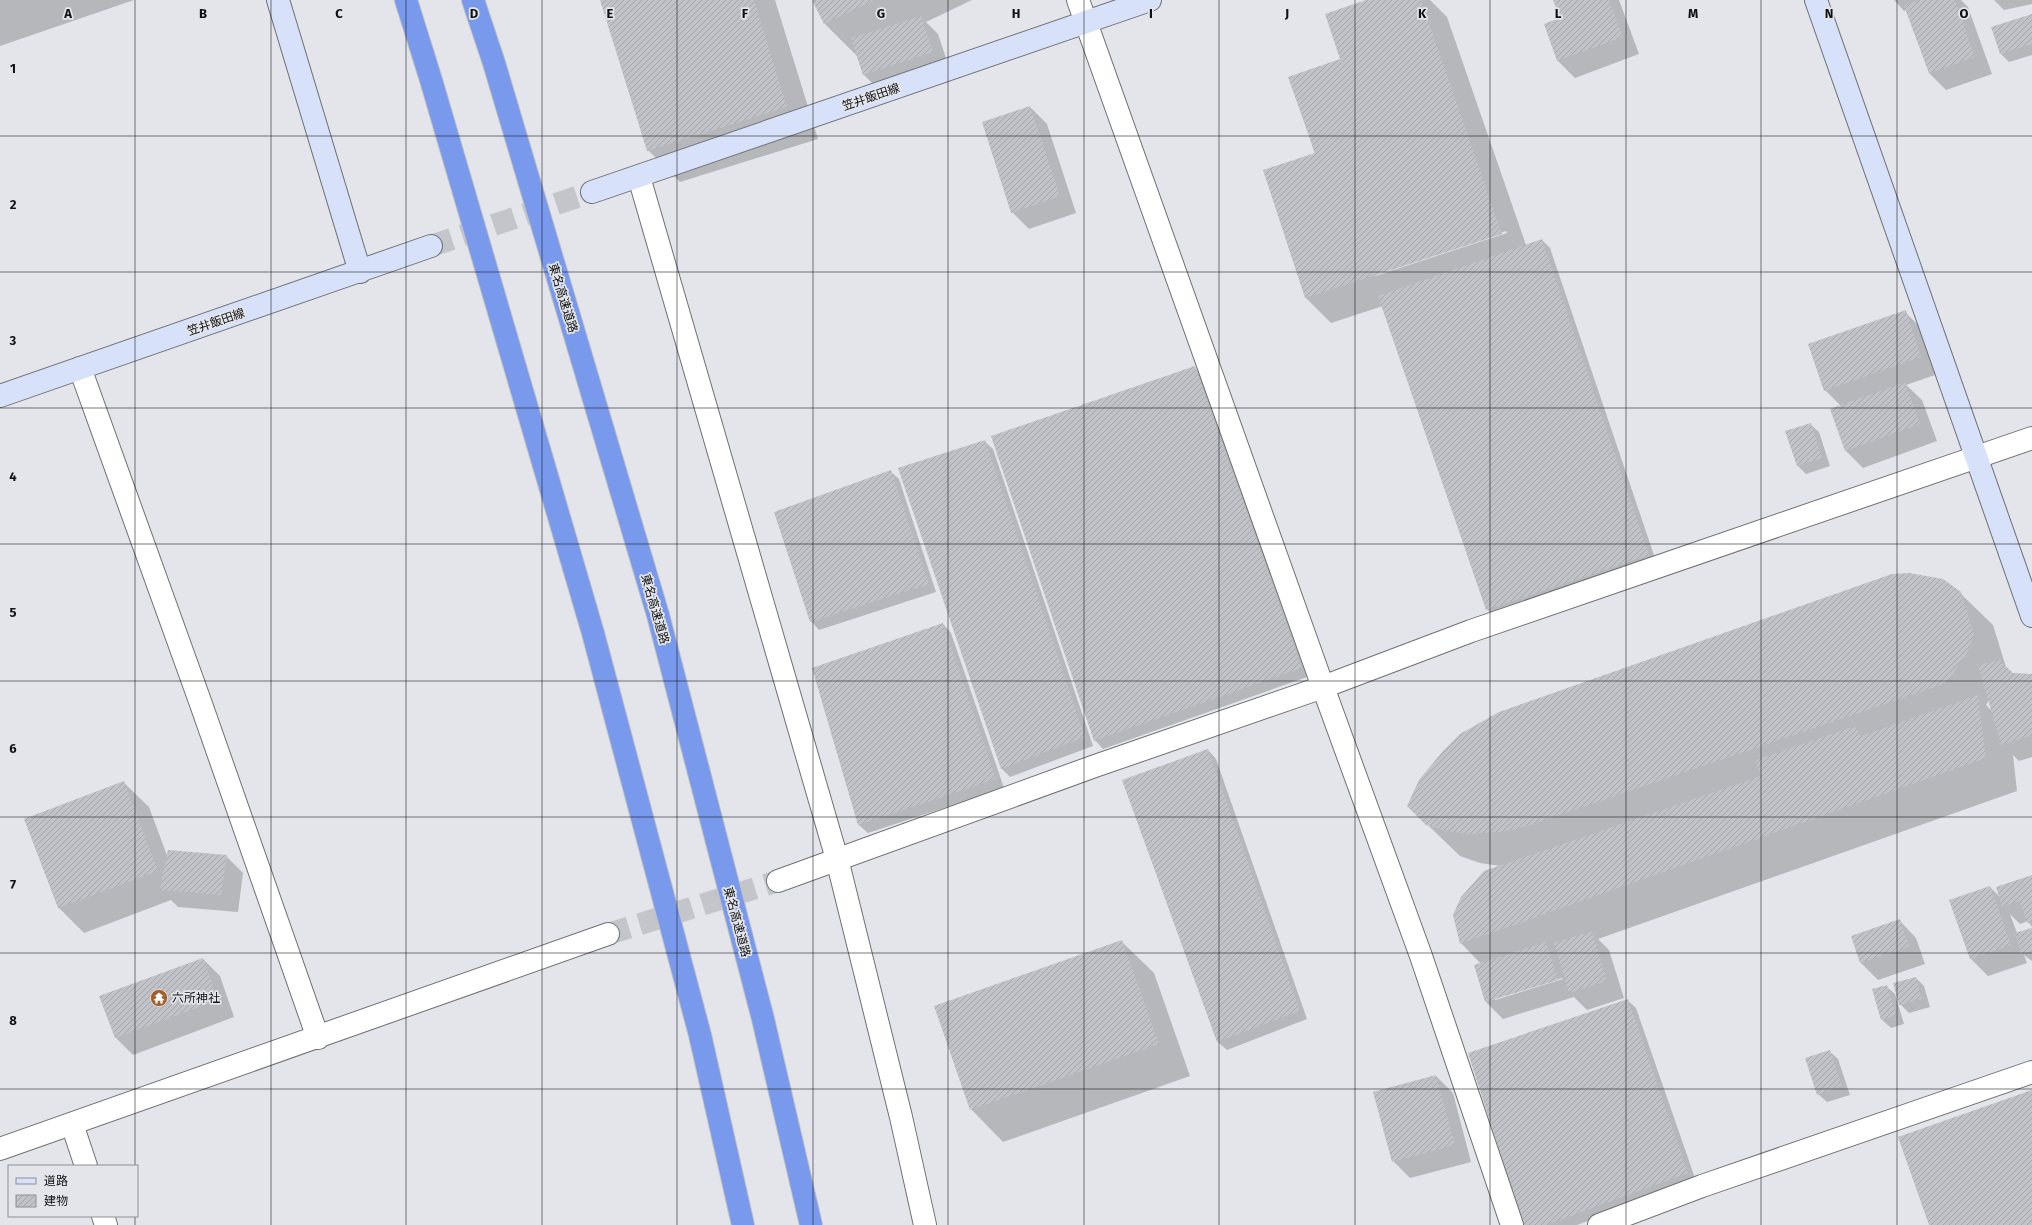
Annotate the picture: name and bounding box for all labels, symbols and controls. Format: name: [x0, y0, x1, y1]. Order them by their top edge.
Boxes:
text: A: [63, 6, 72, 21]
text: B: [199, 6, 207, 21]
text: C: [335, 6, 343, 21]
text: D: [470, 6, 479, 21]
text: E: [607, 6, 614, 21]
text: F: [742, 6, 749, 21]
text: G: [877, 6, 885, 21]
text: H: [1012, 6, 1020, 21]
text: I: [1149, 6, 1153, 21]
text: J: [1284, 6, 1289, 21]
text: K: [1418, 6, 1427, 21]
text: L: [1555, 6, 1562, 21]
text: M: [1688, 6, 1698, 21]
text: N: [1825, 6, 1833, 21]
text: O: [1960, 6, 1969, 21]
text: 1: [10, 61, 16, 76]
street label: 笠井飯田線: [840, 81, 902, 113]
text: 2: [10, 197, 17, 212]
street label: 東名高速道路: [546, 262, 580, 334]
street label: 笠井飯田線: [185, 306, 247, 338]
text: 3: [9, 333, 17, 348]
text: 4: [9, 469, 17, 484]
street label: 東名高速道路: [638, 572, 672, 646]
text: 5: [10, 605, 17, 620]
text: 6: [9, 741, 17, 756]
text: 7: [10, 877, 16, 892]
street label: 東名高速道路: [721, 885, 753, 959]
temple icon: 六所神社: [149, 988, 169, 1008]
place label: 六所神社: [172, 991, 220, 1005]
text: 8: [9, 1013, 17, 1028]
legend: [8, 1165, 138, 1217]
text: 道路: [44, 1174, 68, 1188]
text: 建物: [44, 1194, 68, 1208]

